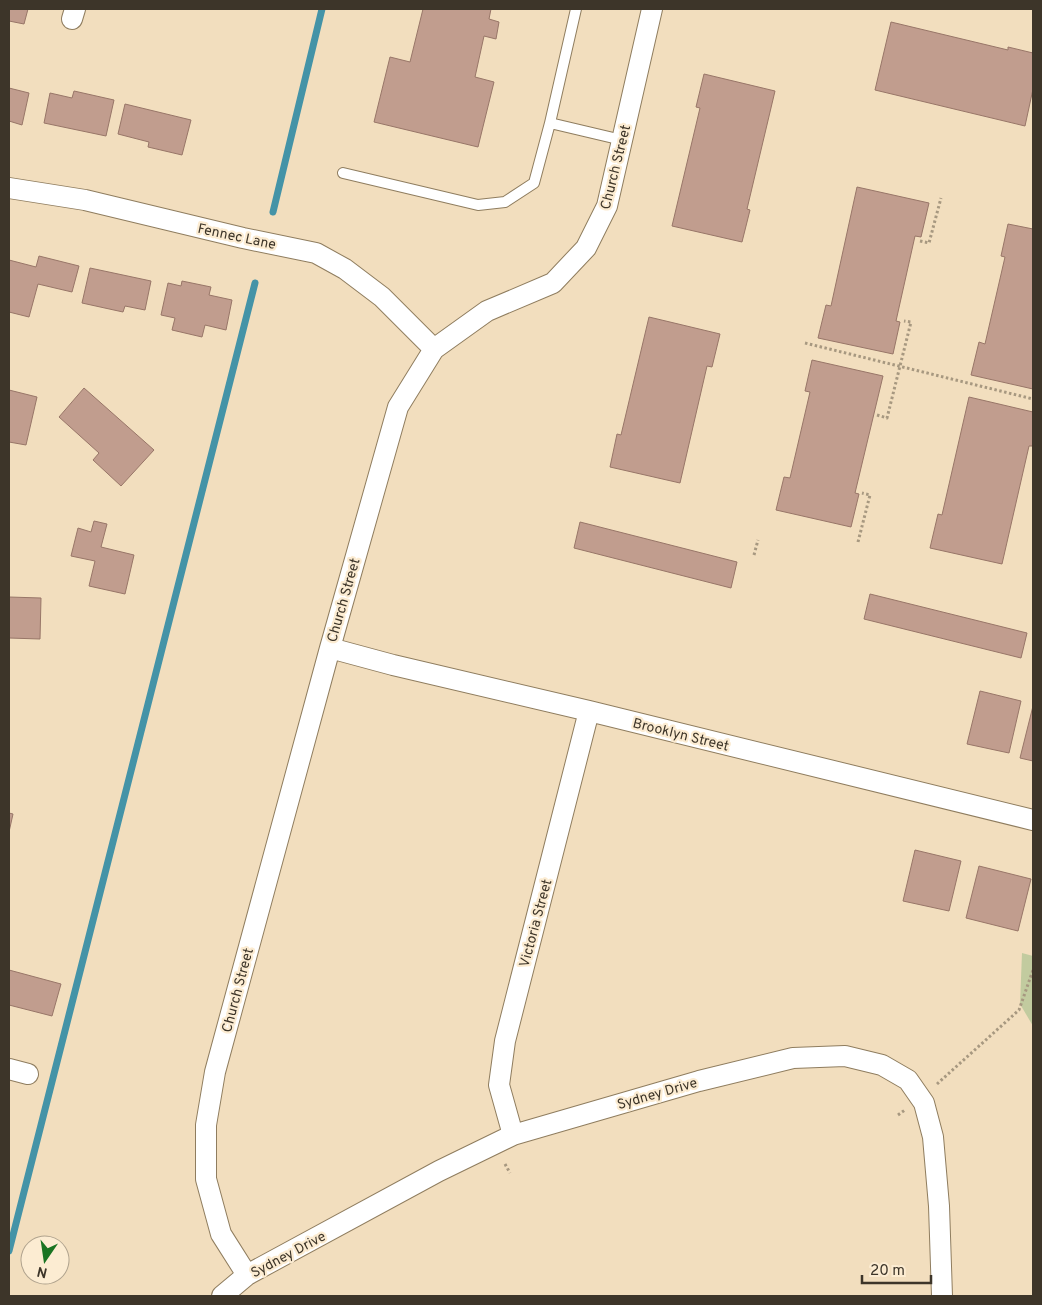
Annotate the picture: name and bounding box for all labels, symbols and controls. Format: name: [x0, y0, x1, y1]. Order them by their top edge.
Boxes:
street label: Church Street: [598, 123, 635, 211]
street label: Fennec Lane: [196, 221, 277, 254]
street label: Church Street: [324, 556, 365, 644]
street label: Brooklyn Street: [631, 715, 730, 756]
street label: Victoria Street: [517, 877, 556, 969]
street label: Church Street: [219, 946, 258, 1034]
street label: Sydney Drive: [615, 1075, 699, 1114]
street label: Sydney Drive: [248, 1228, 329, 1282]
north arrow: [20, 1235, 70, 1285]
scale bar: [862, 1252, 931, 1284]
text: N: [36, 1262, 49, 1281]
text: 20 m: [870, 1262, 905, 1281]

